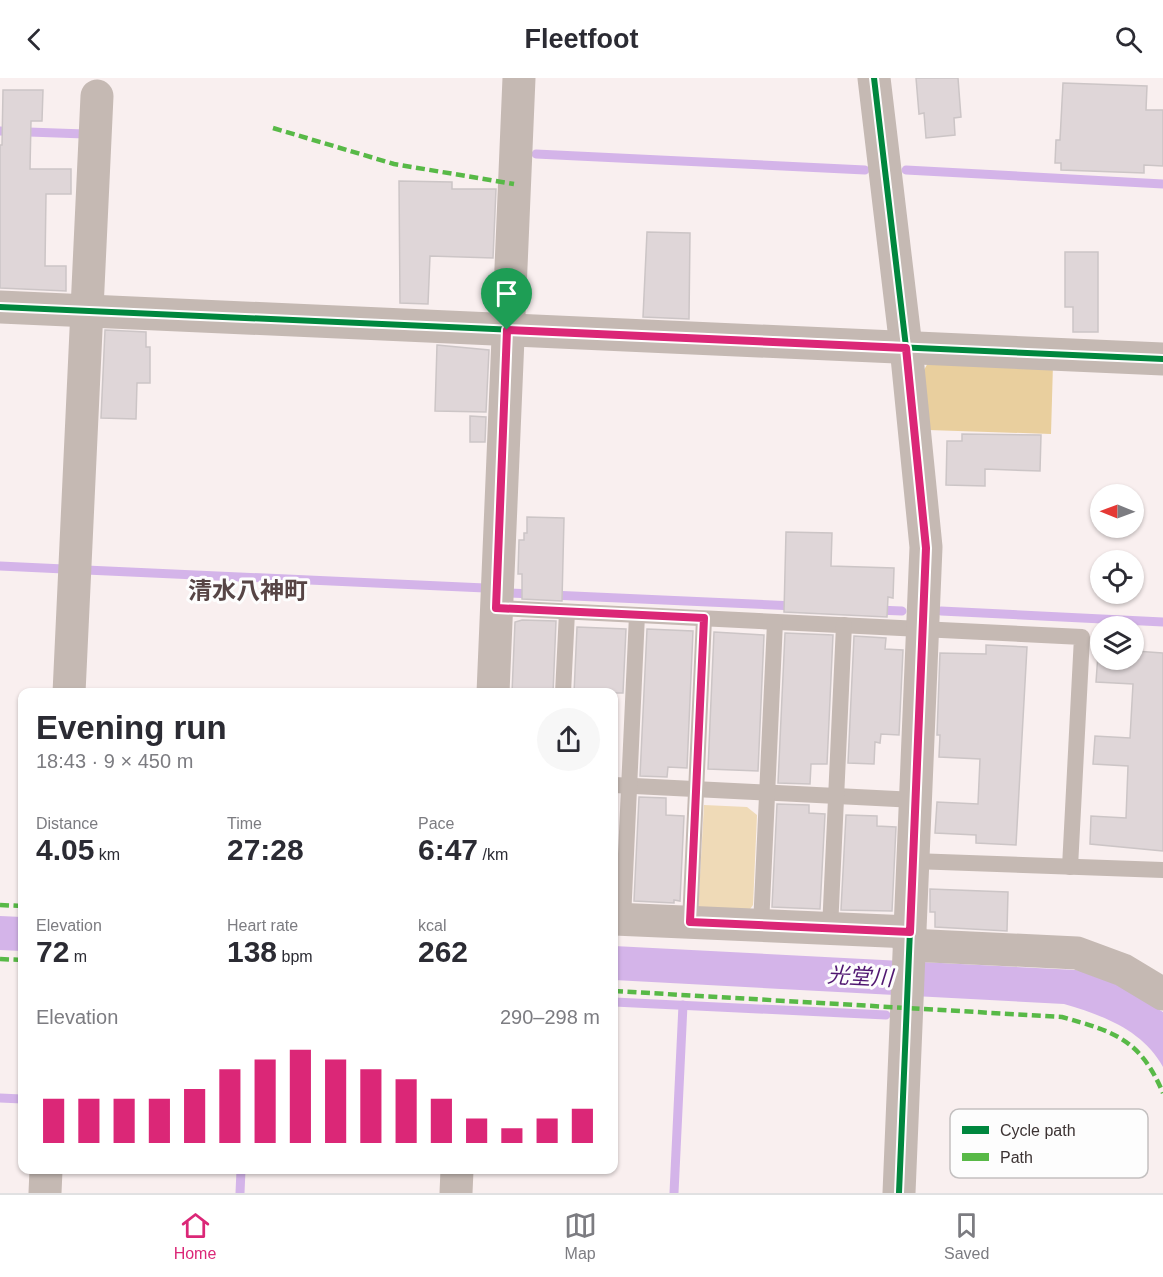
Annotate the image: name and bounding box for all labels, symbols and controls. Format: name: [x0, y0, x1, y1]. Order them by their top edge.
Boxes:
icon: back: [18, 23, 51, 56]
icon: search: [1112, 23, 1145, 56]
text: Fleetfoot: [525, 24, 639, 54]
pin: [481, 268, 532, 330]
icon: arrive: [490, 277, 523, 310]
north arrow: [1090, 484, 1144, 538]
map controls: [1090, 484, 1144, 670]
button: locate: [1090, 550, 1144, 604]
district label: 清水八神町: [188, 577, 308, 604]
button: layers: [1090, 616, 1144, 670]
button: share: [537, 708, 600, 771]
text: Evening run: [36, 709, 227, 746]
text: 18:43 · 9 × 450 m: [36, 750, 193, 772]
text: Distance: [36, 815, 98, 832]
text: Time: [227, 815, 262, 832]
text: Pace: [418, 815, 454, 832]
text: 4.05: [36, 833, 94, 866]
text: 27:28: [227, 833, 304, 866]
text: 6:47: [418, 833, 478, 866]
text: km: [94, 846, 120, 863]
text: /km: [478, 846, 508, 863]
text: Elevation: [36, 917, 102, 934]
text: Heart rate: [227, 917, 298, 934]
text: kcal: [418, 917, 446, 934]
text: 72: [36, 935, 69, 968]
text: 138: [227, 935, 277, 968]
text: 262: [418, 935, 468, 968]
text: m: [69, 948, 87, 965]
text: bpm: [277, 948, 313, 965]
water label: 光堂川: [826, 962, 896, 991]
text: Elevation: [36, 1006, 118, 1028]
text: 290–298 m: [500, 1006, 600, 1028]
legend: [950, 1109, 1148, 1178]
text: Cycle path: [1000, 1122, 1076, 1139]
text: Path: [1000, 1149, 1033, 1166]
tab: Home: [174, 1209, 216, 1263]
tab: Map: [564, 1209, 597, 1263]
tab: Saved: [944, 1209, 989, 1263]

